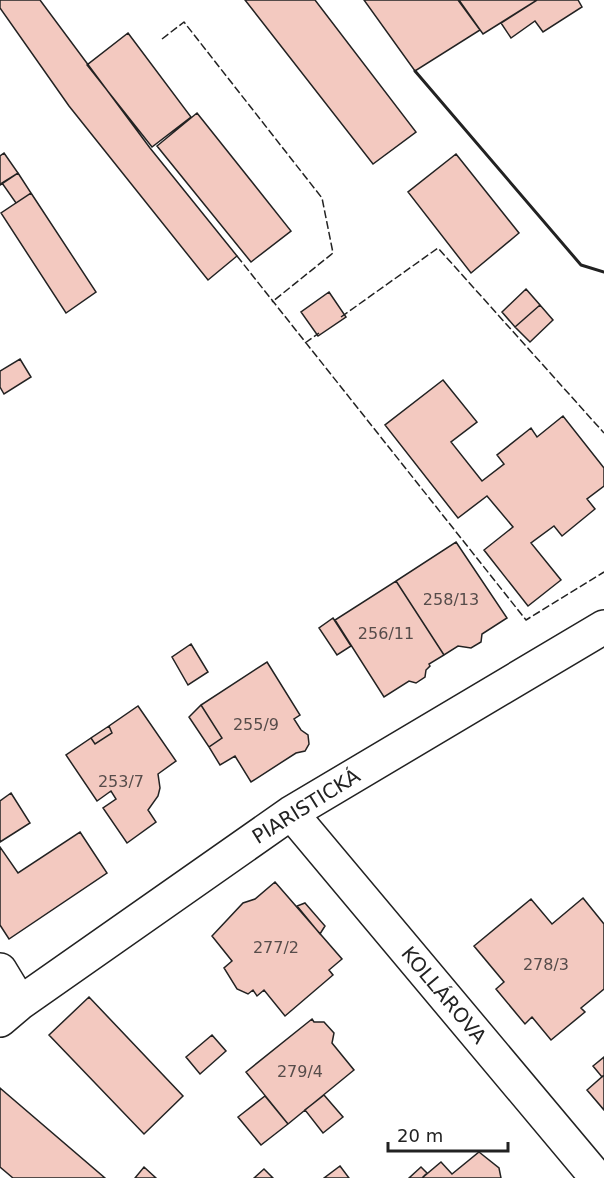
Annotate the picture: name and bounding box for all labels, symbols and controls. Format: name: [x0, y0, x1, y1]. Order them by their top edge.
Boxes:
house number: 258/13: [423, 590, 479, 609]
house number: 256/11: [358, 624, 414, 643]
house number: 255/9: [233, 715, 279, 734]
street label: PIARISTICKÁ: [248, 763, 365, 849]
house number: 253/7: [98, 772, 144, 791]
house number: 277/2: [253, 938, 299, 957]
street label: KOLLÁROVA: [396, 941, 492, 1049]
house number: 278/3: [523, 955, 569, 974]
house number: 279/4: [277, 1062, 323, 1081]
scale bar: [388, 1115, 508, 1153]
text: 20 m: [397, 1125, 443, 1146]

